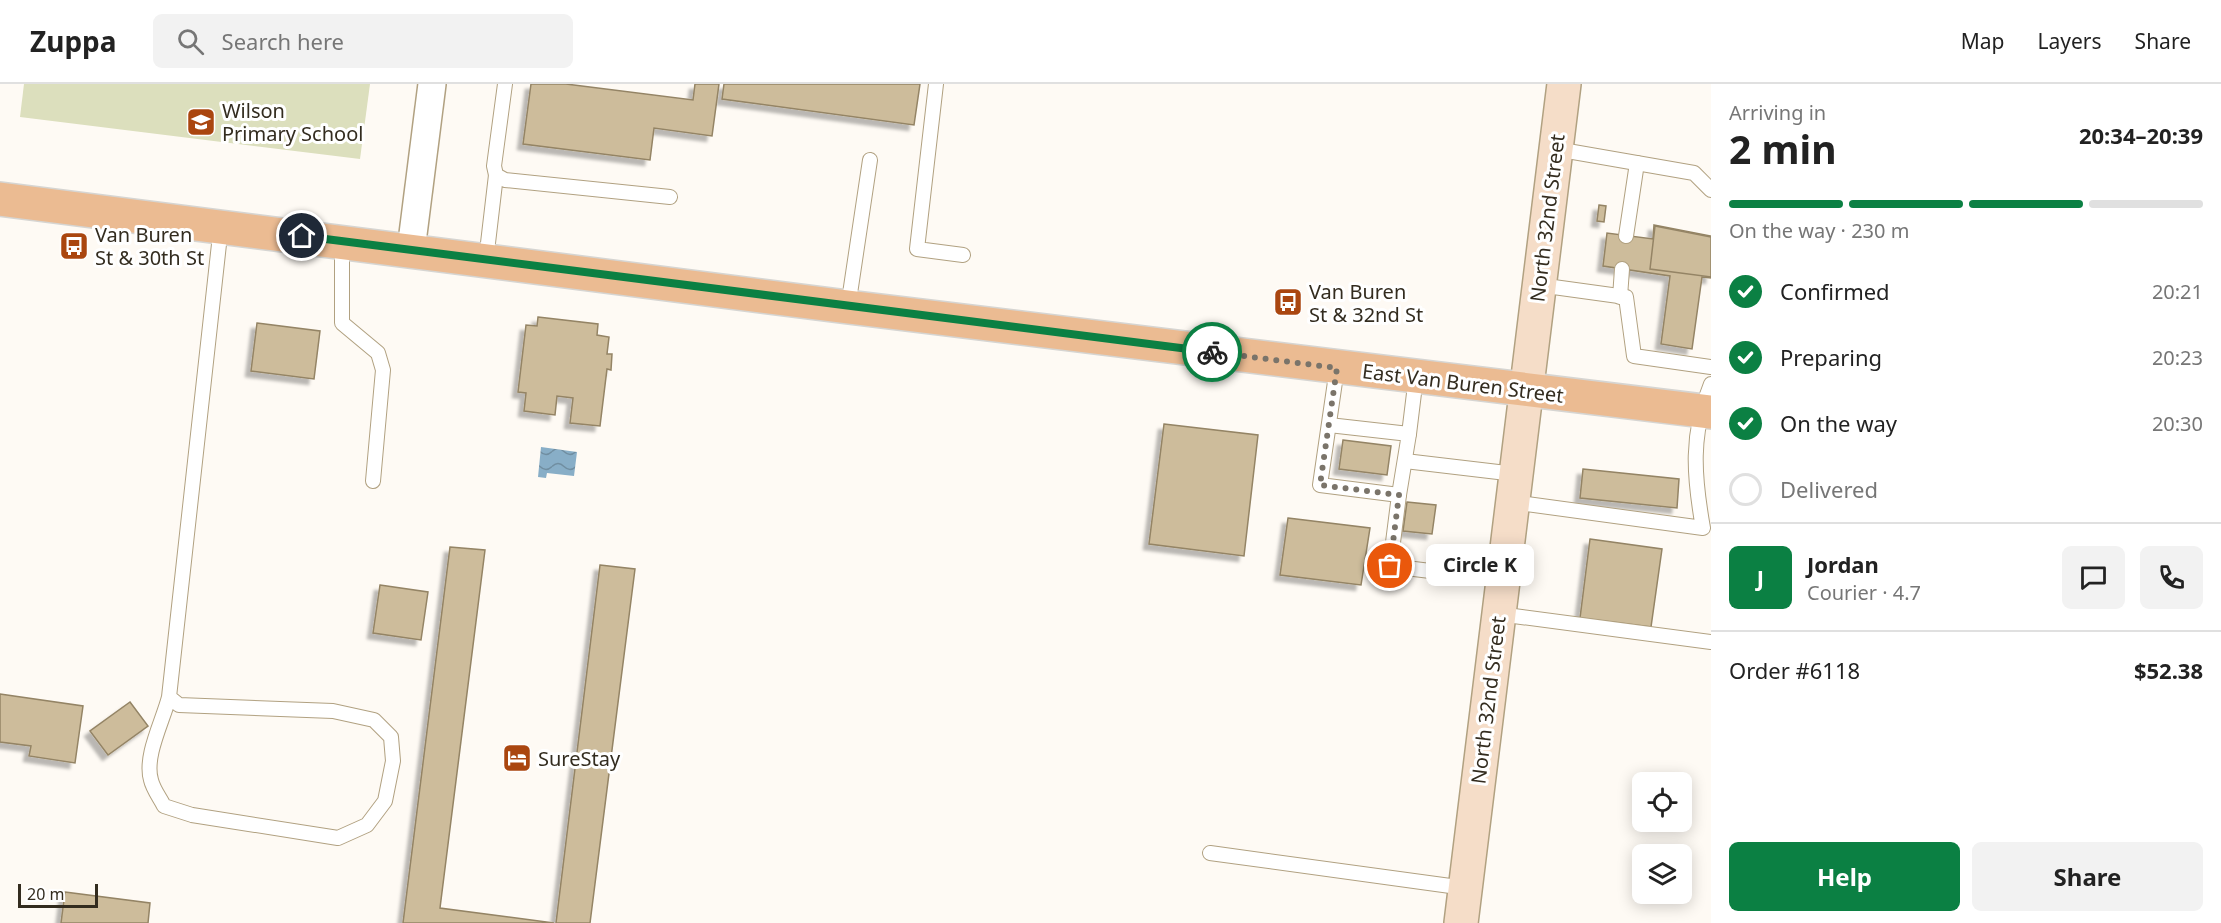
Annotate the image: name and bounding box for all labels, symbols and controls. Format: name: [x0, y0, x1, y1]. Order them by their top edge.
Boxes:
search box: [153, 14, 573, 68]
text: Zuppa: [30, 22, 117, 60]
icon: search: [174, 25, 207, 58]
text: Search here: [222, 26, 344, 56]
text: Map: [1961, 27, 2005, 55]
text: Layers: [2038, 27, 2102, 55]
text: Share: [2135, 27, 2191, 55]
place label: Wilson Primary School: [222, 97, 363, 147]
text: Arriving in: [1729, 99, 1826, 126]
school or university icon: Wilson Primary School: [185, 106, 217, 138]
text: 20:34–20:39: [2079, 120, 2203, 150]
text: 2 min: [1729, 122, 1836, 175]
street label: North 32nd Street: [1523, 133, 1571, 303]
pin: [276, 210, 327, 261]
text: On the way · 230 m: [1729, 217, 1909, 244]
icon: home: [285, 219, 318, 252]
place label: Van Buren St & 30th St: [95, 221, 204, 271]
bus stop icon: Van Buren St & 30th St: [58, 230, 90, 262]
icon: check: [1729, 275, 1762, 308]
text: Confirmed: [1780, 276, 1890, 306]
place label: Van Buren St & 32nd St: [1309, 278, 1423, 328]
text: 20:21: [2152, 278, 2203, 305]
bus stop icon: Van Buren St & 32nd St: [1272, 286, 1304, 318]
courier: [1182, 322, 1242, 382]
icon: bike: [1196, 336, 1229, 369]
icon: check: [1729, 341, 1762, 374]
text: Preparing: [1780, 342, 1882, 372]
text: 20:23: [2152, 344, 2203, 371]
street label: East Van Buren Street: [1361, 357, 1565, 409]
icon: check: [1729, 407, 1762, 440]
text: On the way: [1780, 408, 1897, 438]
text: 20:30: [2152, 410, 2203, 437]
text: Delivered: [1780, 474, 1878, 504]
pin: [1364, 540, 1415, 591]
callout: Circle K: [1426, 545, 1534, 587]
button: chat: [2062, 546, 2125, 609]
button: phone: [2140, 546, 2203, 609]
icon: bag: [1373, 549, 1406, 582]
text: Jordan: [1807, 549, 1879, 579]
text: Circle K: [1443, 551, 1517, 578]
text: J: [1757, 562, 1764, 592]
text: Courier · 4.7: [1807, 579, 1921, 606]
street label: North 32nd Street: [1464, 615, 1512, 785]
text: Order #6118: [1729, 655, 1860, 685]
text: $52.38: [2134, 655, 2203, 685]
hotel icon: SureStay: [501, 742, 533, 774]
place label: SureStay: [538, 745, 621, 772]
map controls: [1632, 772, 1692, 904]
button: locate: [1632, 772, 1692, 832]
button: Help: [1729, 842, 1960, 911]
button: Share: [1972, 842, 2203, 911]
button: layers: [1632, 844, 1692, 904]
scale bar: [18, 881, 98, 908]
text: 20 m: [27, 883, 64, 905]

